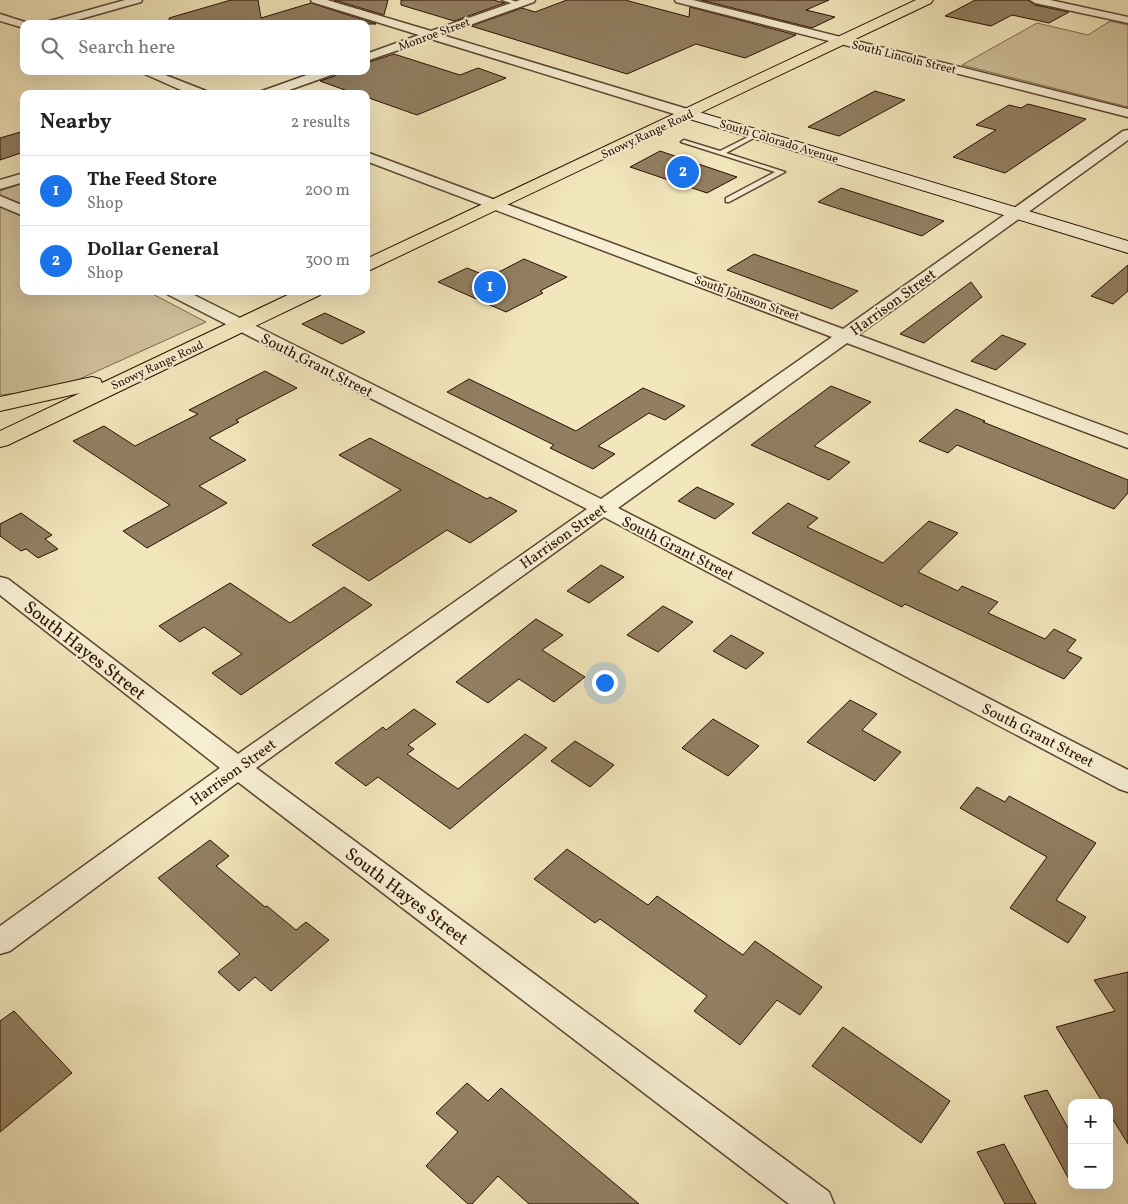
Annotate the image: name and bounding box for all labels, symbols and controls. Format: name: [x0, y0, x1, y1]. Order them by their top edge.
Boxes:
street label: Monroe Street: [396, 15, 473, 55]
search box: [20, 20, 370, 75]
icon: search: [38, 34, 66, 62]
text: Search here: [78, 35, 175, 61]
street label: South Lincoln Street: [850, 37, 958, 79]
street label: Snowy Range Road: [598, 106, 697, 163]
text: Nearby: [40, 108, 111, 137]
text: 2 results: [291, 112, 350, 134]
street label: South Colorado Avenue: [717, 116, 840, 168]
pin: 2: [667, 153, 699, 191]
text: The Feed Store: [87, 167, 217, 193]
text: 1: [53, 180, 59, 202]
text: 200 m: [305, 180, 350, 202]
text: Shop: [87, 193, 123, 215]
text: Dollar General: [87, 237, 219, 263]
text: 2: [52, 250, 60, 272]
text: 300 m: [305, 250, 350, 272]
text: Shop: [87, 263, 123, 285]
street label: Harrison Street: [847, 265, 941, 342]
pin: 1: [474, 268, 506, 306]
street label: South Johnson Street: [692, 273, 801, 325]
street label: South Grant Street: [257, 329, 376, 404]
street label: Snowy Range Road: [108, 337, 207, 394]
street label: Harrison Street: [516, 500, 611, 575]
street label: South Grant Street: [618, 512, 737, 587]
street label: South Hayes Street: [18, 596, 150, 707]
your location: [592, 670, 618, 696]
street label: South Grant Street: [978, 699, 1097, 774]
street label: Harrison Street: [187, 735, 281, 812]
street label: South Hayes Street: [339, 842, 473, 952]
map controls: [1068, 1099, 1113, 1189]
button: +: [1068, 1099, 1113, 1144]
button: −: [1068, 1144, 1113, 1189]

